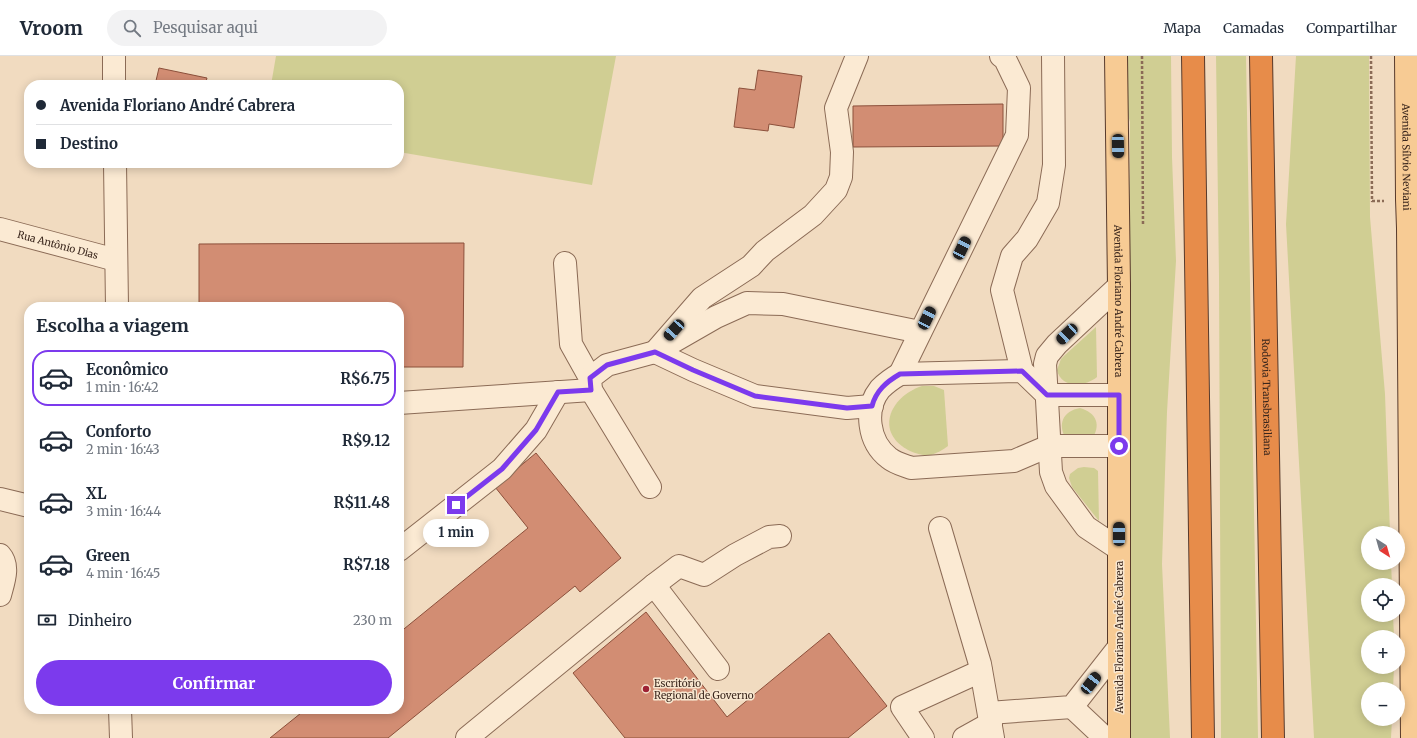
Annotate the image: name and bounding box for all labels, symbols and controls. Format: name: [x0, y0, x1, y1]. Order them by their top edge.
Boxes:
search box: [107, 10, 387, 46]
text: Vroom: [20, 16, 83, 40]
icon: search: [121, 17, 143, 39]
text: Pesquisar aqui: [153, 18, 258, 37]
text: Mapa: [1163, 19, 1201, 37]
text: Camadas: [1223, 19, 1284, 37]
text: Compartilhar: [1306, 19, 1397, 37]
text: Avenida Floriano André Cabrera: [60, 96, 295, 115]
street label: Avenida Sílvio Neviani: [1399, 102, 1413, 211]
text: Destino: [60, 134, 118, 153]
car: [1112, 134, 1124, 158]
street label: Avenida Floriano André Cabrera: [1111, 224, 1125, 378]
street label: Rua Antônio Dias: [16, 228, 100, 262]
car: [951, 235, 973, 261]
car: [916, 305, 938, 331]
text: Escolha a viagem: [36, 314, 189, 337]
car: [662, 317, 686, 343]
car: [1054, 321, 1080, 347]
street label: Rodovia Transbrasiliana: [1259, 338, 1274, 456]
icon: car: [38, 360, 74, 396]
text: Econômico: [86, 360, 168, 379]
text: R$6.75: [340, 369, 390, 388]
text: 1 min · 16:42: [86, 379, 159, 396]
icon: car: [38, 422, 74, 458]
text: Conforto: [86, 422, 151, 441]
text: R$9.12: [342, 431, 390, 450]
route start: [1110, 437, 1128, 455]
text: 2 min · 16:43: [86, 441, 160, 458]
icon: car: [38, 484, 74, 520]
text: XL: [86, 484, 107, 503]
text: R$11.48: [334, 493, 390, 512]
route end: [447, 496, 465, 514]
text: 3 min · 16:44: [86, 503, 161, 520]
callout: 1 min: [423, 519, 489, 547]
car: [1113, 522, 1125, 546]
text: 1 min: [438, 524, 474, 541]
north arrow: [1361, 526, 1405, 570]
map controls: [1361, 526, 1405, 726]
icon: car: [38, 546, 74, 582]
text: Green: [86, 546, 130, 565]
text: R$7.18: [343, 555, 390, 574]
street label: Avenida Floriano André Cabrera: [1113, 560, 1126, 714]
text: 4 min · 16:45: [86, 565, 160, 582]
button: locate: [1361, 578, 1405, 622]
icon: cash: [36, 609, 58, 631]
text: Dinheiro: [68, 611, 132, 630]
text: 230 m: [353, 612, 392, 629]
button: +: [1361, 630, 1405, 674]
button: Confirmar: [36, 660, 392, 706]
car: [1079, 670, 1103, 696]
place label: Escritório Regional de Governo: [654, 677, 754, 702]
button: −: [1361, 682, 1405, 726]
marker: Escritório Regional de Governo: [641, 684, 651, 694]

